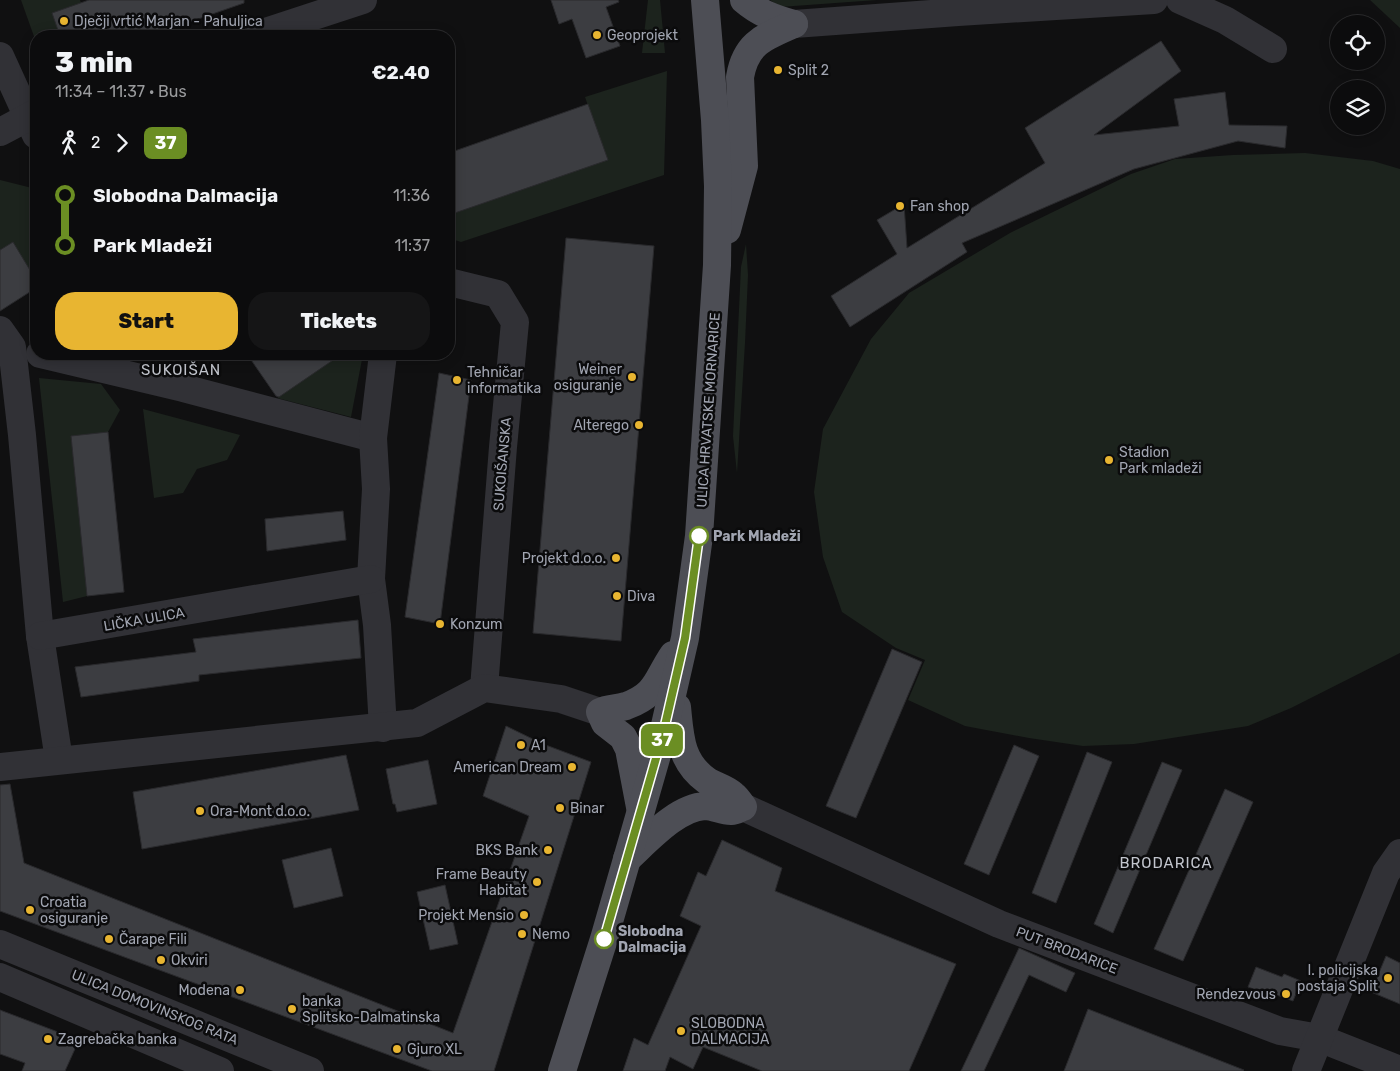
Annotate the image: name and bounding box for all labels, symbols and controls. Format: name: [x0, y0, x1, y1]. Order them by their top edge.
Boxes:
place label: Dječji vrtić Marjan - Pahuljica: [74, 13, 263, 30]
marker: Dječji vrtić Marjan - Pahuljica: [58, 15, 70, 27]
map controls: [1330, 15, 1385, 135]
button: locate: [1330, 15, 1385, 70]
place label: Geoprojekt: [607, 27, 679, 44]
marker: Geoprojekt: [591, 29, 603, 41]
text: 3 min: [55, 46, 133, 79]
text: €2.40: [372, 61, 430, 84]
place label: Split 2: [788, 62, 829, 79]
marker: Split 2: [772, 64, 784, 76]
button: layers: [1330, 80, 1385, 135]
text: 11:34 – 11:37 · Bus: [55, 82, 187, 101]
icon: walk: [55, 129, 83, 157]
icon: forward: [108, 129, 136, 157]
text: 37: [154, 132, 177, 154]
text: 2: [91, 133, 100, 152]
text: Slobodna Dalmacija: [93, 184, 278, 207]
text: 11:36: [393, 186, 430, 205]
place label: Fan shop: [910, 198, 969, 215]
marker: Fan shop: [894, 200, 906, 212]
text: Park Mladeži: [93, 234, 212, 257]
text: 11:37: [394, 236, 430, 255]
button: Start: [55, 292, 238, 350]
button: Tickets: [248, 292, 430, 350]
street label: ULICA HRVATSKE MORNARICE: [693, 312, 724, 508]
district label: SUKOIŠAN: [141, 361, 221, 379]
place label: Weiner osiguranje: [554, 361, 623, 394]
place label: Tehničar informatika: [467, 364, 541, 397]
marker: Weiner osiguranje: [626, 371, 638, 383]
marker: Tehničar informatika: [451, 374, 463, 386]
street label: SUKOIŠANSKA: [489, 416, 515, 512]
place label: Alterego: [573, 417, 629, 434]
marker: Alterego: [633, 419, 645, 431]
place label: Stadion Park mladeži: [1119, 444, 1202, 477]
marker: Stadion Park mladeži: [1103, 454, 1115, 466]
marker: Park Mladeži: [689, 526, 709, 546]
place label: Park Mladeži: [713, 528, 801, 545]
place label: Projekt d.o.o.: [522, 550, 606, 567]
marker: Projekt d.o.o.: [610, 552, 622, 564]
place label: Diva: [627, 588, 655, 605]
marker: Diva: [611, 590, 623, 602]
street label: LIČKA ULICA: [102, 603, 187, 635]
place label: Konzum: [450, 616, 503, 633]
marker: Konzum: [434, 618, 446, 630]
line badge: 37: [640, 724, 684, 756]
text: 37: [651, 729, 673, 751]
place label: A1: [531, 737, 546, 754]
marker: A1: [515, 739, 527, 751]
place label: American Dream: [453, 759, 562, 776]
marker: American Dream: [566, 761, 578, 773]
place label: Binar: [570, 800, 605, 817]
marker: Binar: [554, 802, 566, 814]
place label: Ora-Mont d.o.o.: [210, 803, 310, 820]
marker: Ora-Mont d.o.o.: [194, 805, 206, 817]
place label: BKS Bank: [476, 842, 539, 859]
marker: BKS Bank: [542, 844, 554, 856]
district label: BRODARICA: [1119, 854, 1213, 872]
place label: Frame Beauty Habitat: [436, 866, 528, 899]
marker: Frame Beauty Habitat: [531, 876, 543, 888]
place label: Croatia osiguranje: [40, 894, 108, 927]
marker: Croatia osiguranje: [24, 904, 36, 916]
place label: Projekt Mensio: [418, 907, 514, 924]
marker: Projekt Mensio: [518, 909, 530, 921]
place label: Slobodna Dalmacija: [618, 923, 686, 956]
street label: PUT BRODARICE: [1014, 923, 1120, 978]
place label: Nemo: [532, 926, 570, 943]
marker: Nemo: [516, 928, 528, 940]
marker: Slobodna Dalmacija: [594, 929, 614, 949]
place label: Čarape Fili: [119, 930, 187, 948]
marker: Čarape Fili: [103, 933, 115, 945]
place label: Okviri: [171, 952, 208, 969]
marker: Okviri: [155, 954, 167, 966]
place label: I. policijska postaja Split: [1297, 962, 1379, 995]
street label: ULICA DOMOVINSKOG RATA: [69, 966, 241, 1049]
marker: I. policijska postaja Split: [1382, 972, 1394, 984]
place label: Modena: [178, 982, 230, 999]
marker: Modena: [234, 984, 246, 996]
place label: Rendezvous: [1196, 986, 1276, 1003]
marker: Rendezvous: [1280, 988, 1292, 1000]
place label: banka Splitsko-Dalmatinska: [302, 993, 440, 1026]
marker: banka Splitsko-Dalmatinska: [286, 1003, 298, 1015]
place label: SLOBODNA DALMACIJA: [691, 1015, 770, 1048]
marker: SLOBODNA DALMACIJA: [675, 1025, 687, 1037]
place label: Zagrebačka banka: [58, 1031, 177, 1048]
marker: Zagrebačka banka: [42, 1033, 54, 1045]
place label: Gjuro XL: [407, 1041, 462, 1058]
marker: Gjuro XL: [391, 1043, 403, 1055]

